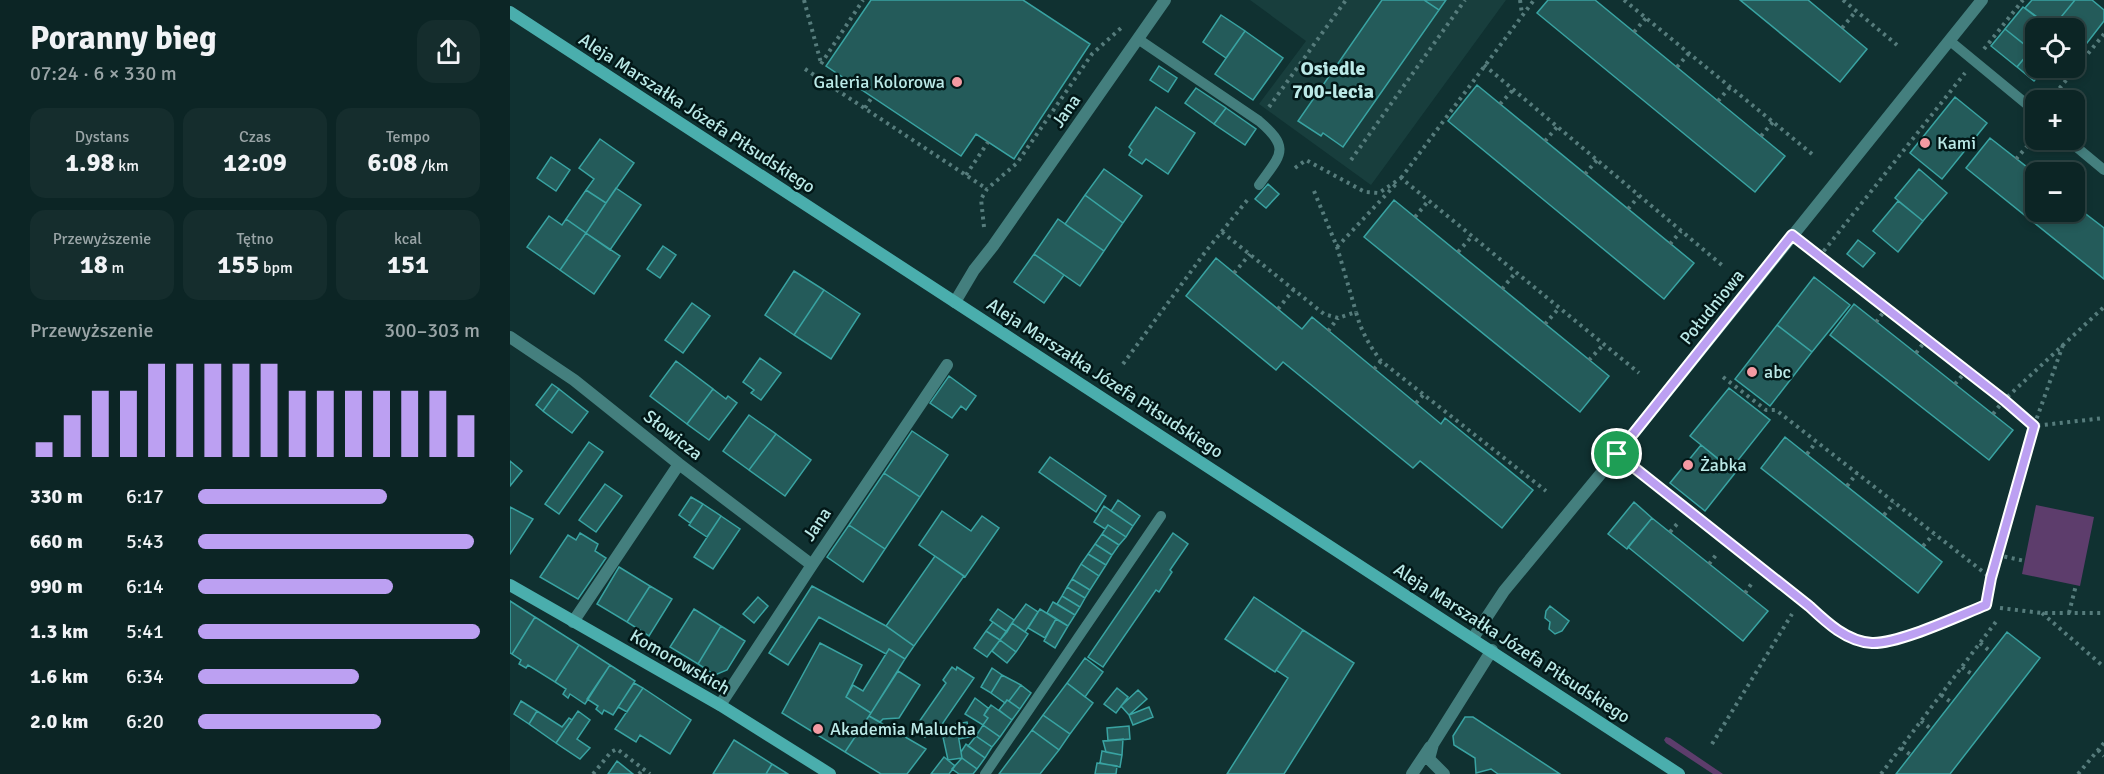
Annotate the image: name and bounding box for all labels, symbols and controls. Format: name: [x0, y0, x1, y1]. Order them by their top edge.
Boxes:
text: Poranny bieg: [30, 18, 217, 59]
map controls: [2025, 18, 2085, 222]
button: locate: [2025, 18, 2085, 78]
button: share: [417, 20, 480, 83]
street label: Aleja Marszałka Józefa Piłsudskiego: [575, 28, 819, 198]
district label: Osiedle 700-lecia: [1292, 56, 1374, 104]
text: 07:24 · 6 × 330 m: [30, 61, 177, 86]
place label: Galeria Kolorowa: [814, 71, 945, 93]
marker: Galeria Kolorowa: [950, 75, 964, 89]
street label: Jana: [1047, 90, 1085, 132]
button: +: [2025, 90, 2085, 150]
text: Dystans: [75, 127, 129, 147]
text: Czas: [239, 127, 271, 147]
text: Tempo: [386, 127, 430, 147]
place label: Kami: [1937, 132, 1976, 154]
marker: Kami: [1918, 136, 1932, 150]
text: 1.98: [65, 147, 115, 179]
text: 12:09: [223, 147, 287, 179]
text: 6:08: [368, 147, 417, 179]
text: km: [115, 156, 139, 176]
text: /km: [417, 156, 448, 176]
button: −: [2025, 162, 2085, 222]
text: Przewyższenie: [53, 229, 151, 249]
text: Tętno: [236, 229, 274, 249]
text: kcal: [394, 229, 422, 249]
text: 18: [80, 249, 108, 281]
text: 155: [217, 249, 259, 281]
text: 151: [387, 249, 429, 281]
text: m: [108, 258, 124, 278]
text: bpm: [259, 258, 293, 278]
street label: Południowa: [1675, 265, 1749, 349]
street label: Aleja Marszałka Józefa Piłsudskiego: [983, 293, 1227, 463]
text: Przewyższenie: [30, 318, 153, 343]
text: 300–303 m: [384, 318, 480, 343]
place label: abc: [1764, 361, 1791, 383]
marker: abc: [1745, 365, 1759, 379]
street label: Słowicza: [639, 405, 707, 465]
pin: [1591, 428, 1642, 479]
icon: arrive: [1600, 437, 1633, 470]
place label: Żabka: [1700, 454, 1747, 476]
marker: Żabka: [1681, 458, 1695, 472]
text: 330 m: [30, 484, 83, 509]
text: 6:17: [126, 484, 164, 509]
street label: Jana: [798, 503, 836, 545]
text: 660 m: [30, 529, 83, 554]
text: 5:43: [126, 529, 164, 554]
street label: Aleja Marszałka Józefa Piłsudskiego: [1390, 558, 1634, 728]
text: 990 m: [30, 574, 83, 599]
text: 6:14: [126, 574, 164, 599]
text: 1.3 km: [30, 619, 88, 644]
text: 5:41: [126, 619, 164, 644]
street label: Komorowskich: [626, 624, 734, 700]
text: 1.6 km: [30, 664, 88, 689]
text: 6:34: [126, 664, 164, 689]
text: 2.0 km: [30, 709, 88, 734]
text: 6:20: [126, 709, 164, 734]
place label: Akademia Malucha: [830, 718, 976, 740]
marker: Akademia Malucha: [811, 722, 825, 736]

